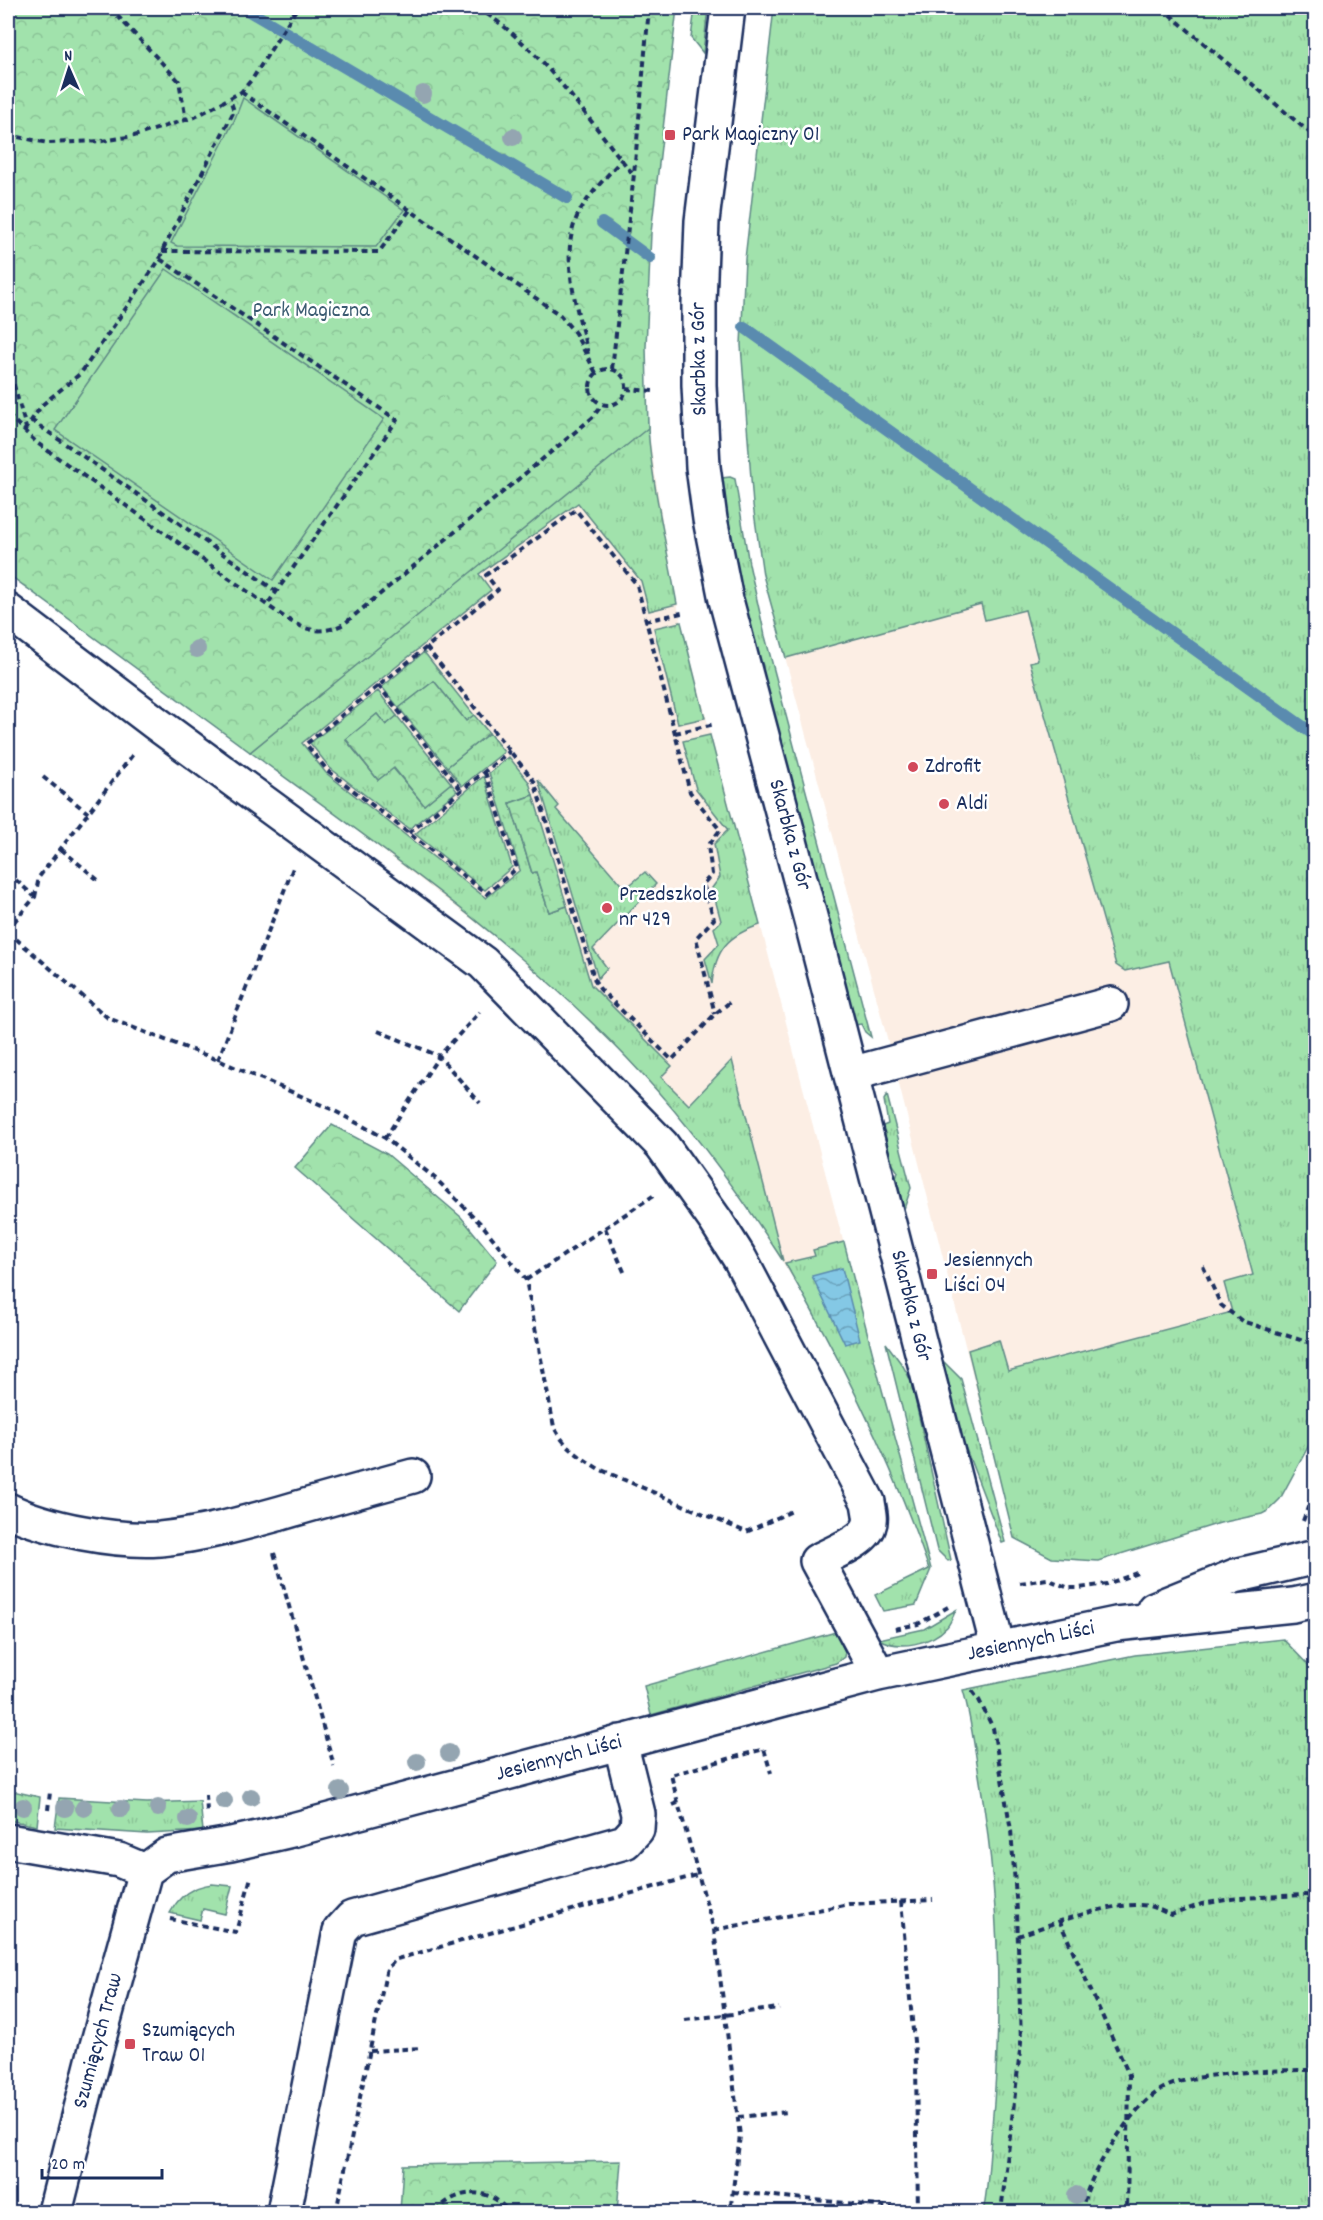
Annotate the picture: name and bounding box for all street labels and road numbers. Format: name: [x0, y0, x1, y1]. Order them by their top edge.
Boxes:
street label: Skarbka z Gór: [683, 301, 716, 416]
street label: Skarbka z Gór: [759, 776, 819, 895]
street label: Skarbka z Gór: [881, 1247, 939, 1366]
street label: Jesiennych Liści: [965, 1613, 1097, 1671]
street label: Jesiennych Liści: [493, 1727, 625, 1791]
street label: Szumiących Traw: [66, 1970, 132, 2112]

